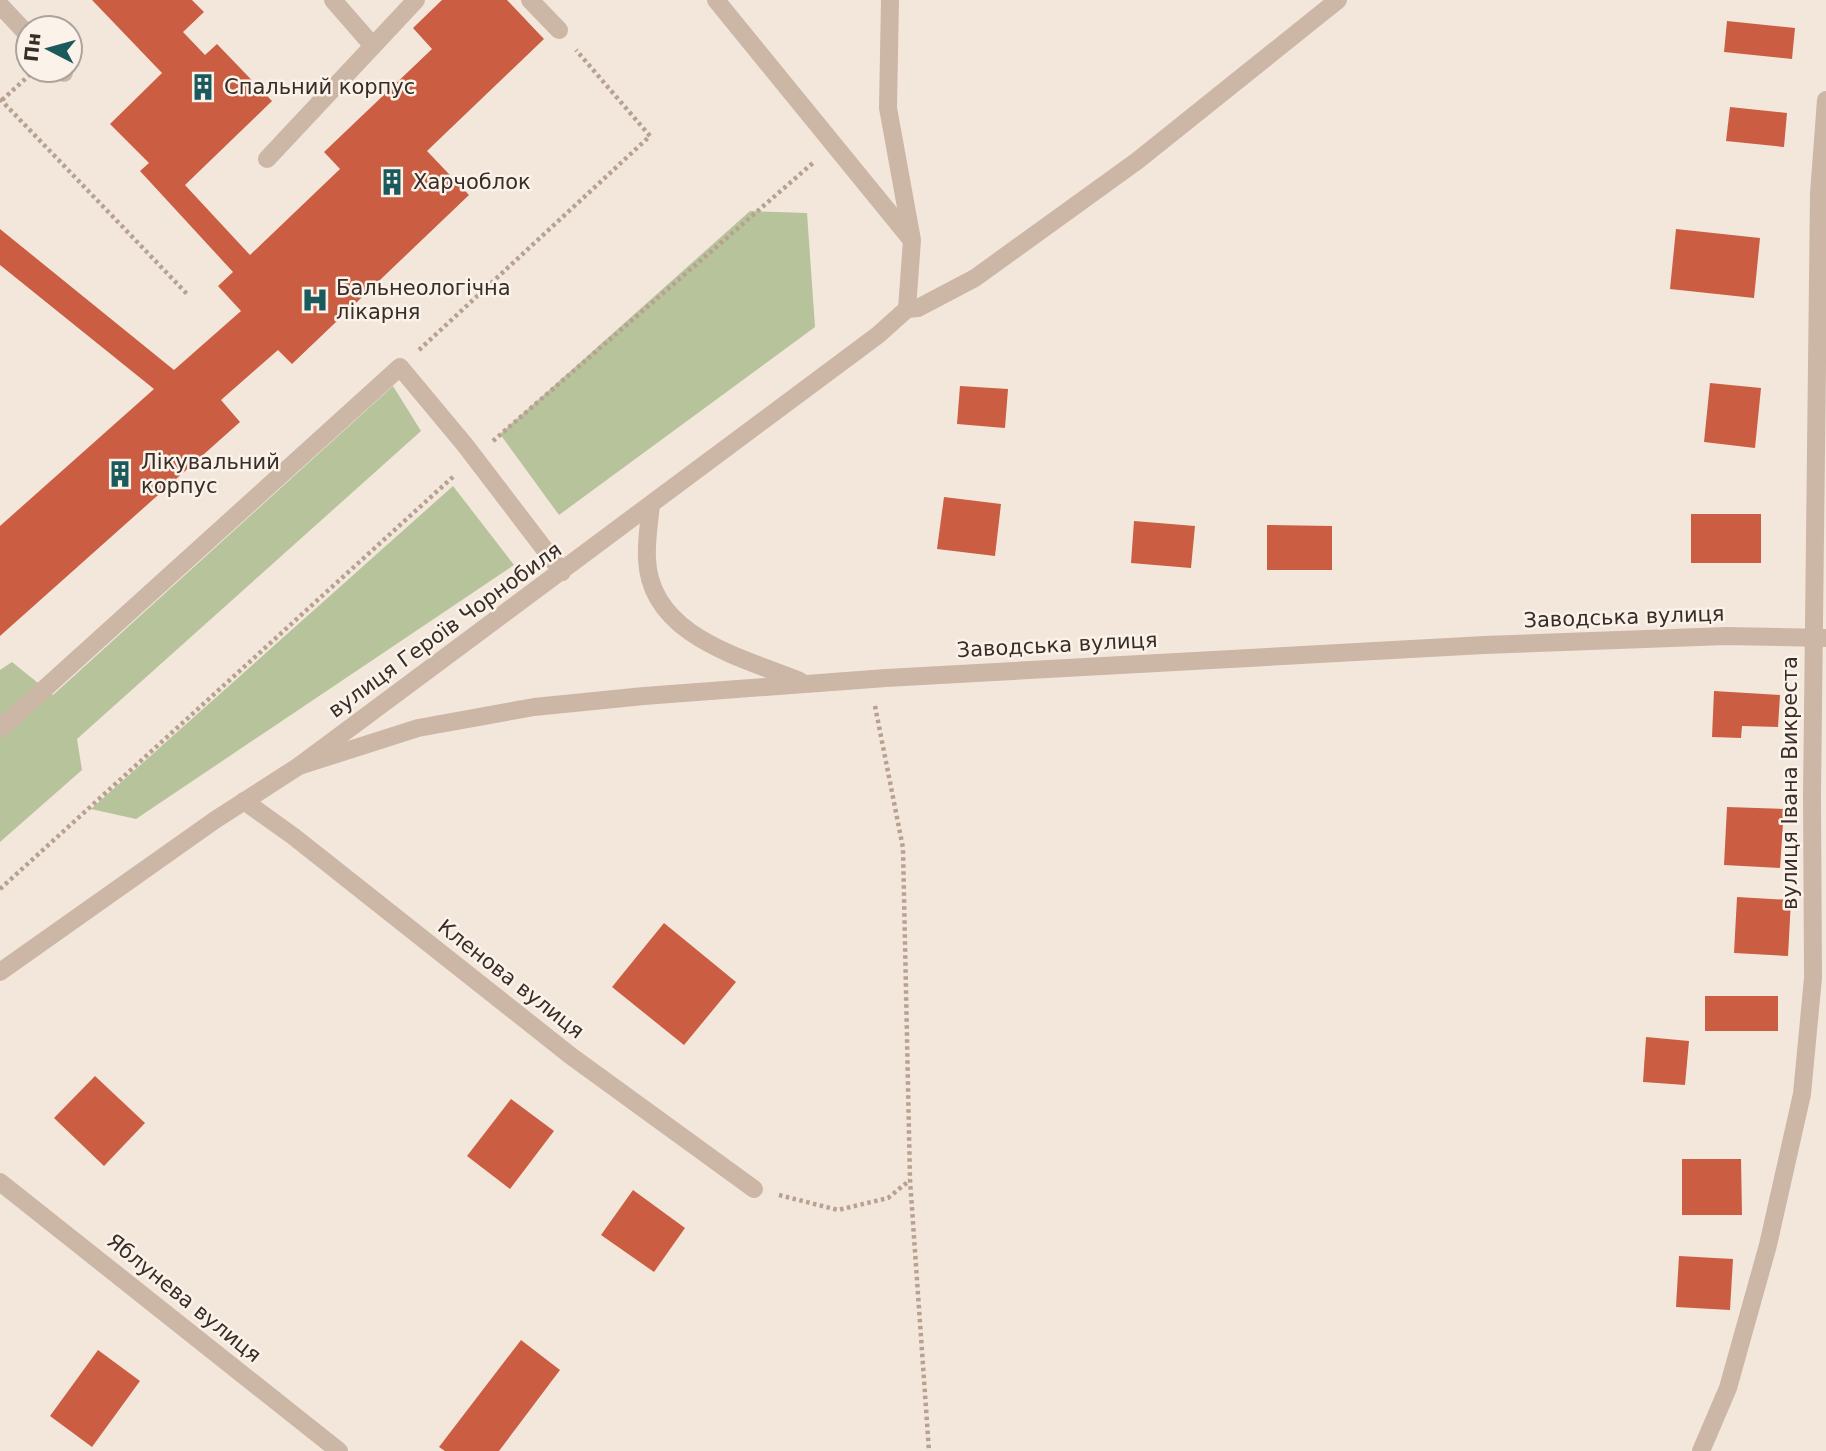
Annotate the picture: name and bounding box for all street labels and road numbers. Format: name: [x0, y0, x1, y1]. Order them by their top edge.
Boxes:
street label: вулиця Героїв Чорнобиля: [324, 537, 566, 723]
street label: Заводська вулиця: [1523, 601, 1725, 633]
street label: Заводська вулиця: [956, 628, 1158, 662]
street label: вулиця Івана Викреста: [1778, 656, 1802, 910]
street label: Кленова вулиця: [433, 915, 589, 1043]
street label: Яблунева вулиця: [102, 1229, 266, 1367]

